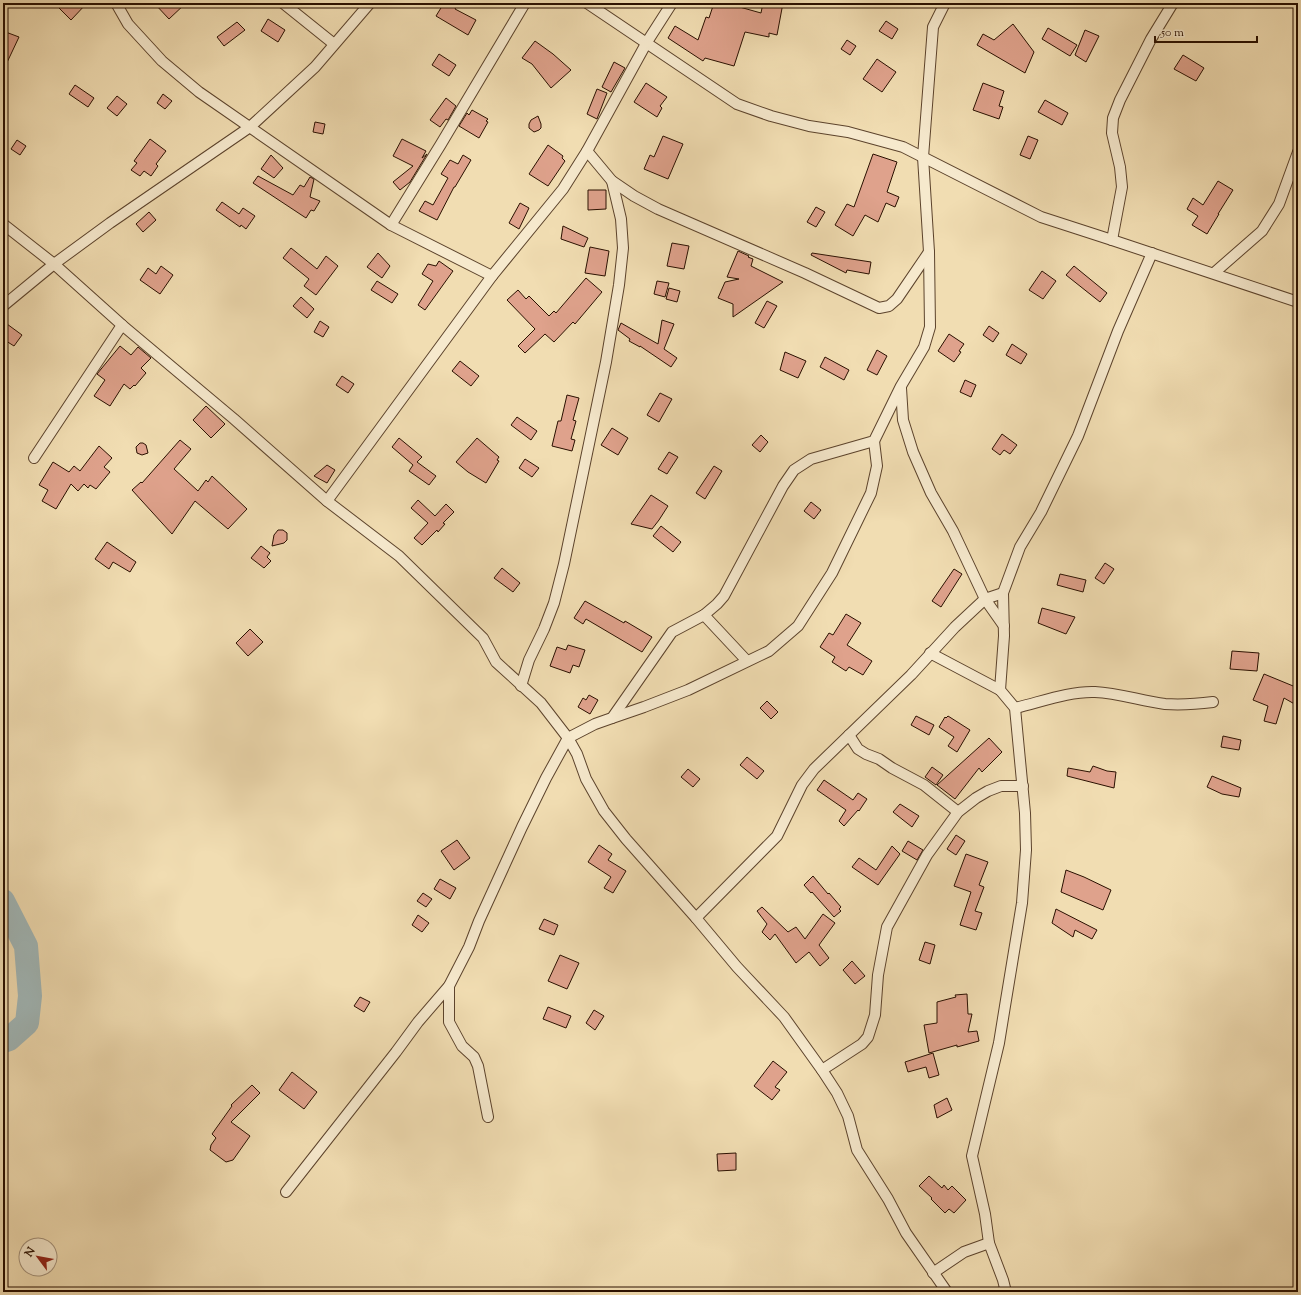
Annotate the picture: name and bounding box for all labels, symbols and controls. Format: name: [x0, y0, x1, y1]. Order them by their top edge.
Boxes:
scale bar: [1155, 18, 1257, 44]
text: 50 m: [1160, 24, 1184, 42]
north arrow: [18, 1237, 58, 1277]
text: N: [21, 1244, 40, 1261]

